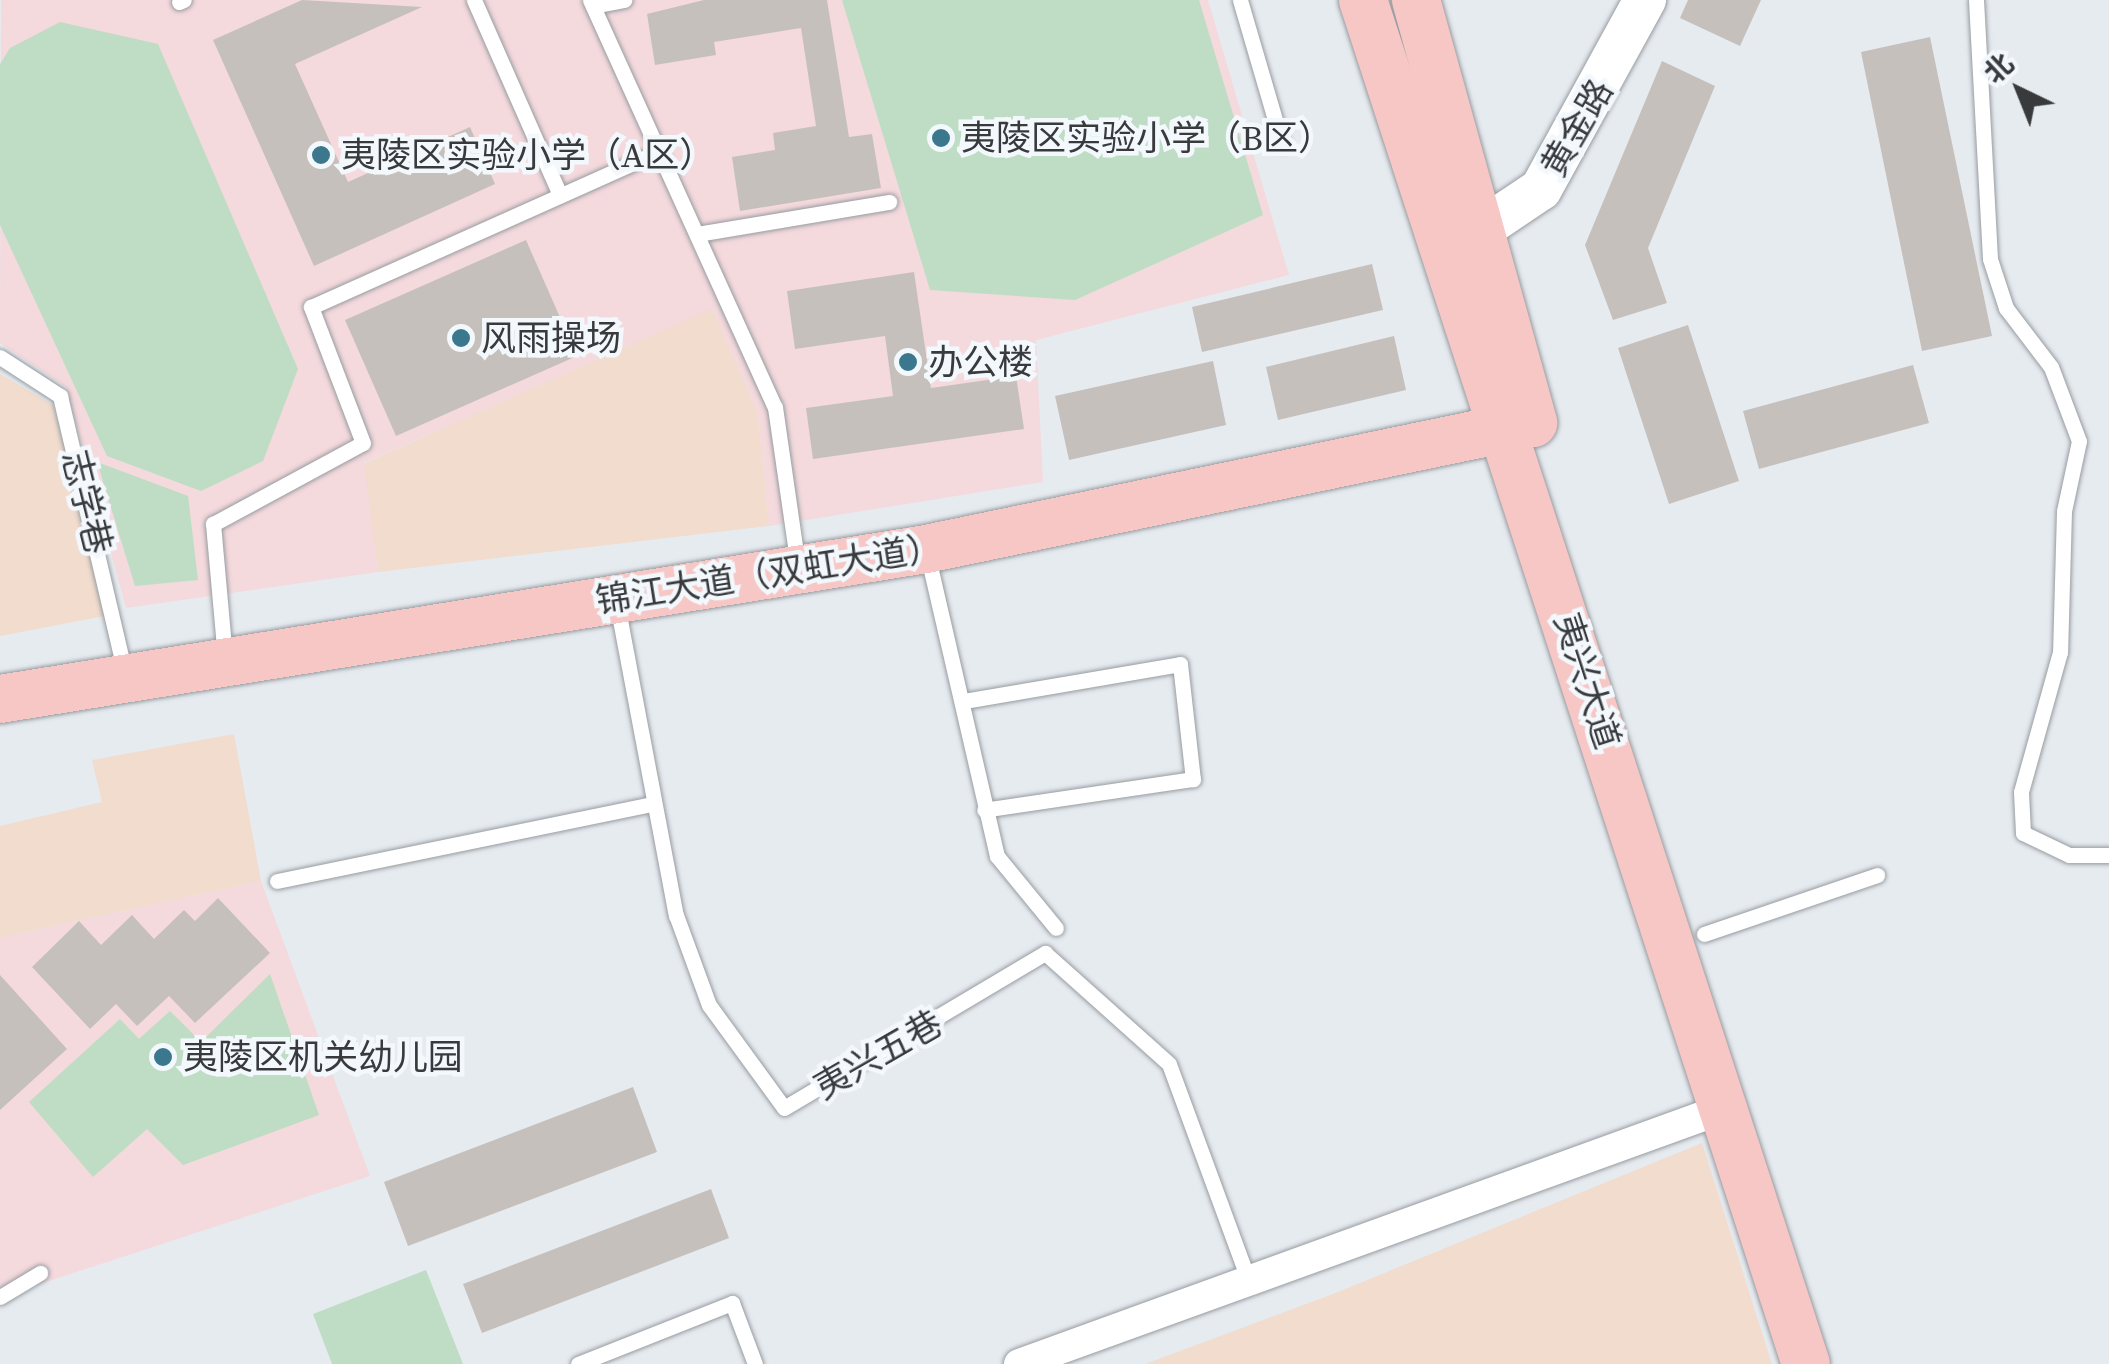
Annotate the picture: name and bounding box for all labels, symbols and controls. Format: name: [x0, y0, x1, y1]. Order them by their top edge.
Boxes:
north arrow: [1969, 40, 2069, 140]
text: 北: [1975, 45, 2022, 92]
street label: 黄金路: [1533, 72, 1621, 184]
place label: 夷陵区实验小学（B区）: [961, 117, 1333, 159]
marker: 夷陵区实验小学（B区）: [930, 127, 952, 149]
place label: 夷陵区实验小学（A区）: [341, 134, 714, 176]
marker: 夷陵区实验小学（A区）: [310, 144, 332, 166]
place label: 风雨操场: [481, 317, 621, 359]
marker: 风雨操场: [450, 327, 472, 349]
place label: 办公楼: [928, 341, 1033, 383]
marker: 办公楼: [897, 351, 919, 373]
street label: 志学巷: [54, 446, 120, 558]
street label: 锦江大道（双虹大道）: [593, 526, 945, 622]
street label: 夷兴大道: [1545, 608, 1629, 754]
street label: 夷兴五巷: [807, 1002, 949, 1108]
place label: 夷陵区机关幼儿园: [183, 1036, 463, 1078]
marker: 夷陵区机关幼儿园: [152, 1046, 174, 1068]

